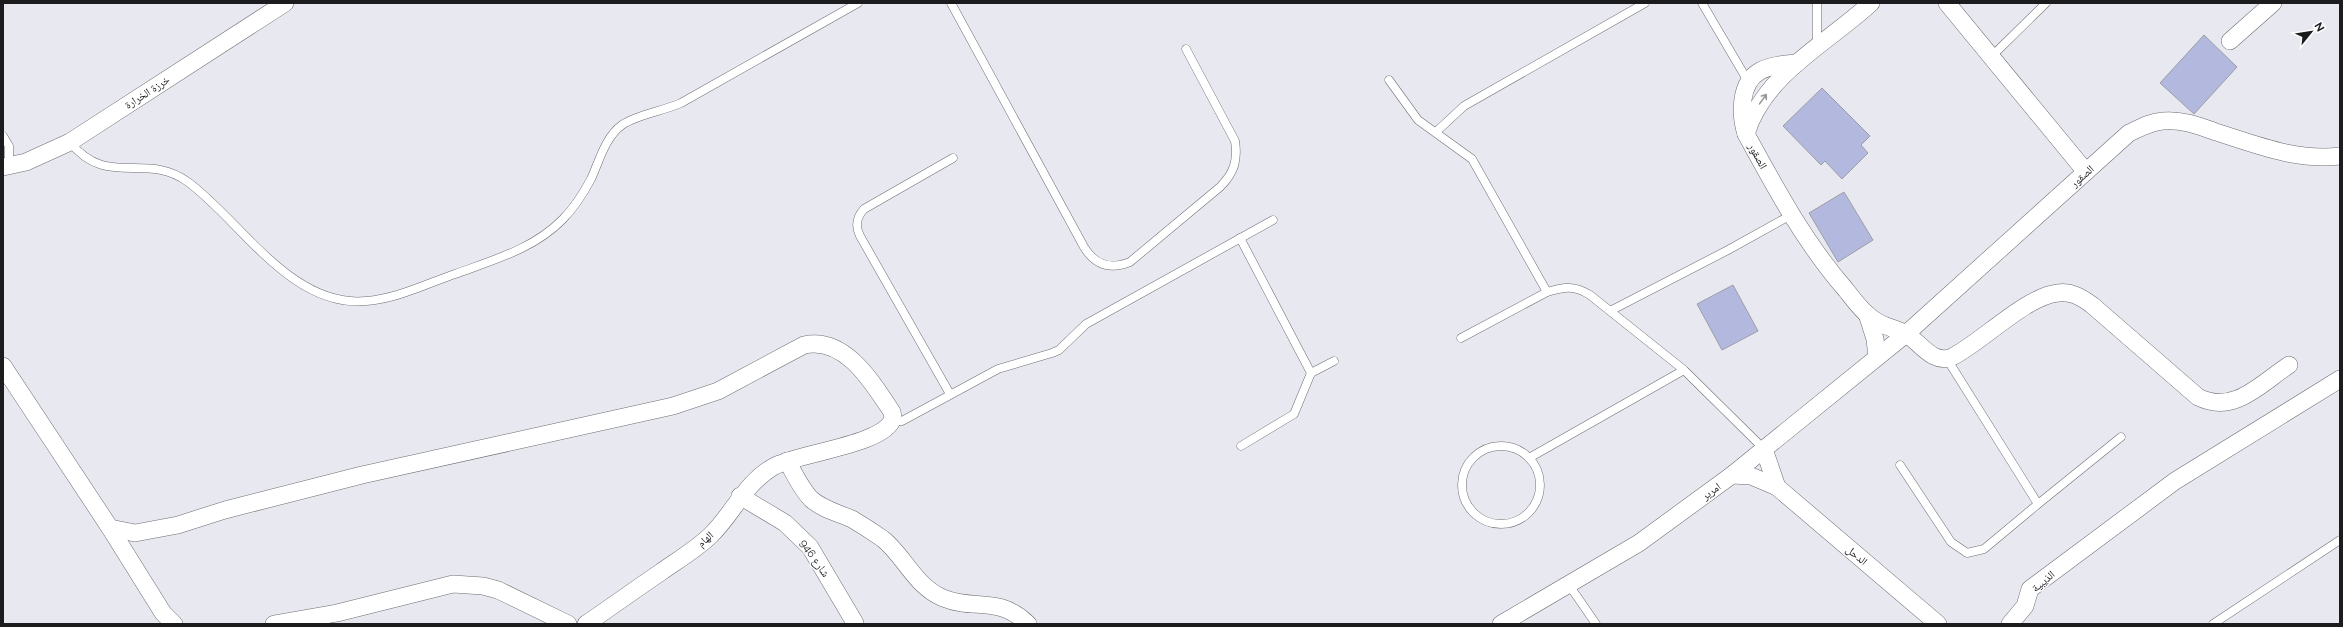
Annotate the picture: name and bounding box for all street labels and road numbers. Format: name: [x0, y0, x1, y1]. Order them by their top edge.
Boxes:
street label: خرزة الخرارة: [122, 73, 172, 112]
street label: الصقور: [1745, 140, 1770, 171]
street label: الصقور: [2067, 162, 2097, 191]
street label: امرير: [1698, 480, 1723, 503]
street label: الهام: [695, 529, 716, 550]
street label: شارع 946: [797, 537, 832, 580]
street label: الدحل: [1843, 543, 1870, 568]
street label: الذيبية: [2029, 568, 2057, 595]

